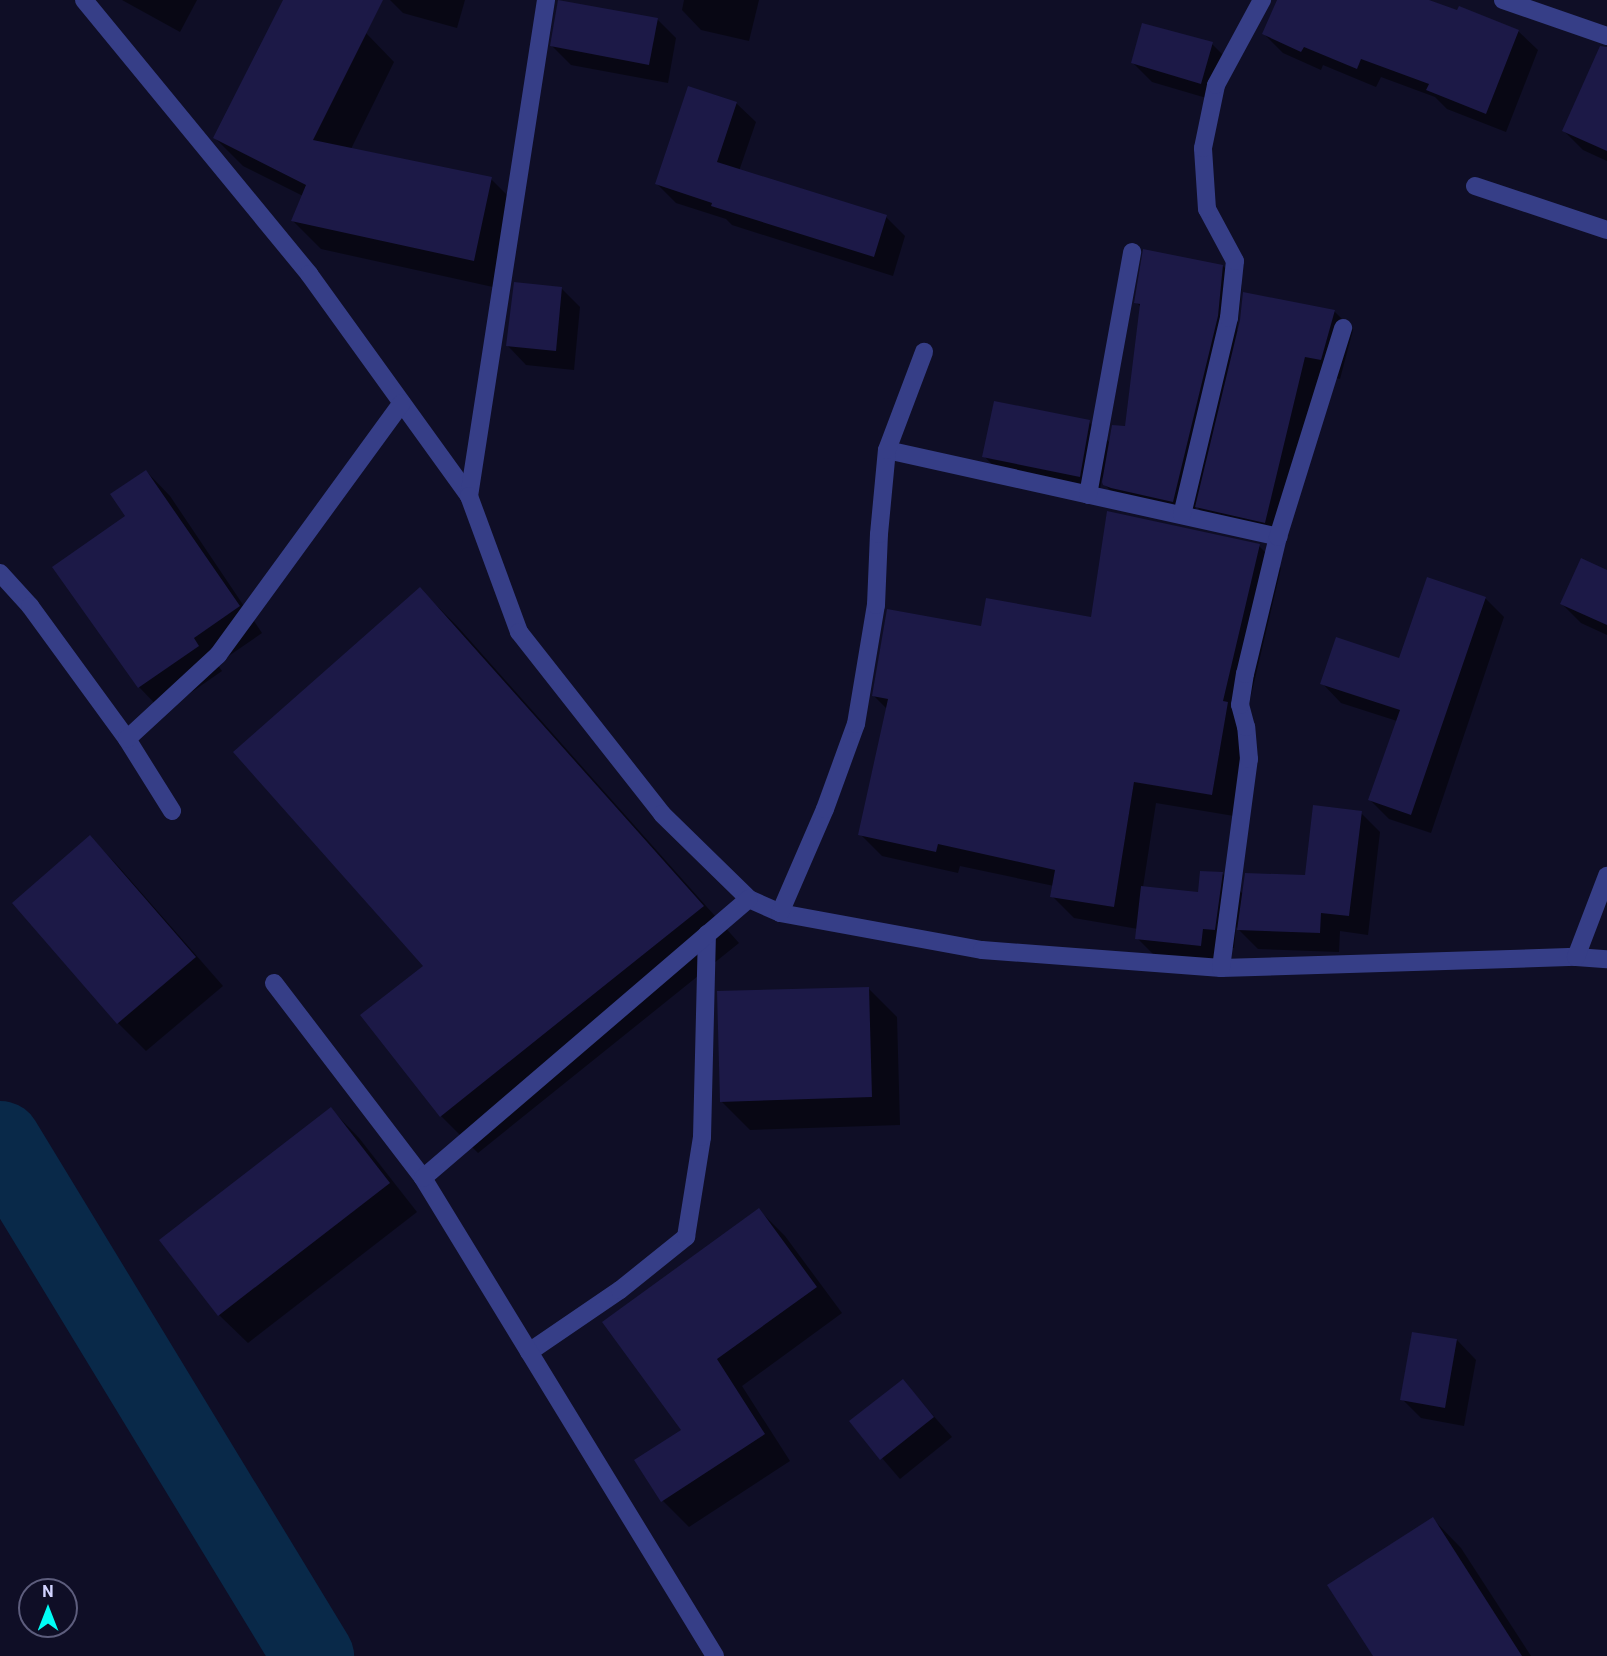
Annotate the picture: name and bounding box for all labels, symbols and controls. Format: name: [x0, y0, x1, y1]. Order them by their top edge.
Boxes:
north arrow: [18, 1578, 78, 1638]
text: N: [42, 1582, 54, 1601]

